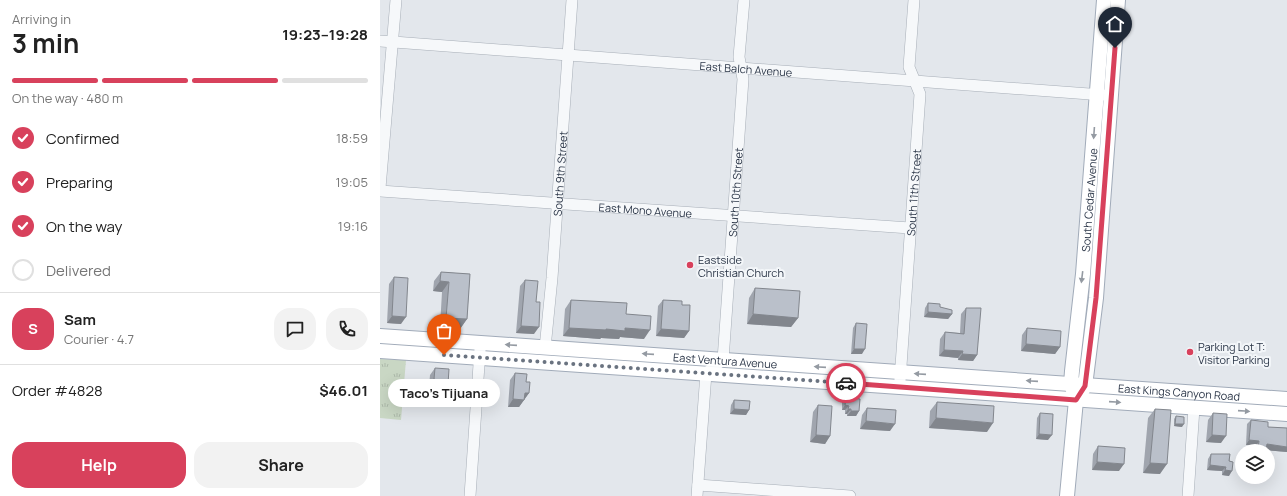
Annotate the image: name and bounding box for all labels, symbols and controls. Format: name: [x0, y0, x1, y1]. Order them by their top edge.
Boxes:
pin: [1098, 7.0, 1132, 48]
text: Arriving in: [12, 10, 71, 28]
icon: home: [1104, 13, 1126, 35]
text: 19:23–19:28: [282, 24, 368, 45]
text: 3 min: [12, 25, 79, 61]
street label: East Balch Avenue: [699, 57, 793, 79]
text: On the way · 480 m: [12, 89, 123, 107]
icon: check: [12, 127, 34, 149]
one-way arrow: [1090, 127, 1097, 139]
text: Confirmed: [46, 128, 119, 149]
text: 18:59: [336, 129, 368, 147]
street label: South 9th Street: [549, 131, 570, 217]
street label: South 10th Street: [724, 147, 746, 237]
street label: South Cedar Avenue: [1077, 147, 1100, 252]
street label: South 11th Street: [903, 148, 924, 236]
icon: check: [12, 171, 34, 193]
text: Preparing: [46, 172, 113, 193]
text: 19:05: [336, 173, 368, 191]
street label: East Mono Avenue: [598, 199, 693, 220]
icon: check: [12, 215, 34, 237]
text: On the way: [46, 216, 122, 237]
text: 19:16: [338, 217, 368, 235]
place label: Eastside Christian Church: [698, 252, 784, 280]
text: Delivered: [46, 260, 111, 281]
marker: Eastside Christian Church: [685, 260, 695, 270]
one-way arrow: [1079, 271, 1085, 283]
button: chat: [274, 308, 316, 350]
button: phone: [326, 308, 368, 350]
text: Sam: [64, 309, 96, 330]
pin: [427, 314, 461, 355]
text: S: [28, 318, 38, 339]
icon: bag: [433, 320, 455, 342]
text: Courier · 4.7: [64, 330, 134, 348]
place label: Parking Lot T: Visitor Parking: [1198, 339, 1270, 367]
one-way arrow: [505, 342, 517, 349]
marker: Parking Lot T: Visitor Parking: [1185, 347, 1195, 357]
street label: East Ventura Avenue: [673, 349, 778, 371]
one-way arrow: [642, 351, 654, 358]
one-way arrow: [814, 363, 826, 370]
courier: [826, 363, 866, 403]
one-way arrow: [914, 370, 926, 377]
icon: car: [835, 372, 857, 394]
one-way arrow: [1026, 378, 1038, 385]
callout: Taco's Tijuana: [388, 379, 500, 407]
text: Order #4828: [12, 380, 103, 401]
text: $46.01: [319, 380, 368, 401]
street label: East Kings Canyon Road: [1118, 380, 1241, 403]
text: Taco's Tijuana: [400, 384, 488, 402]
one-way arrow: [1109, 398, 1121, 405]
one-way arrow: [1238, 407, 1250, 414]
button: Help: [12, 442, 186, 488]
button: Share: [194, 442, 368, 488]
map controls: [1235, 444, 1275, 484]
button: layers: [1235, 444, 1275, 484]

